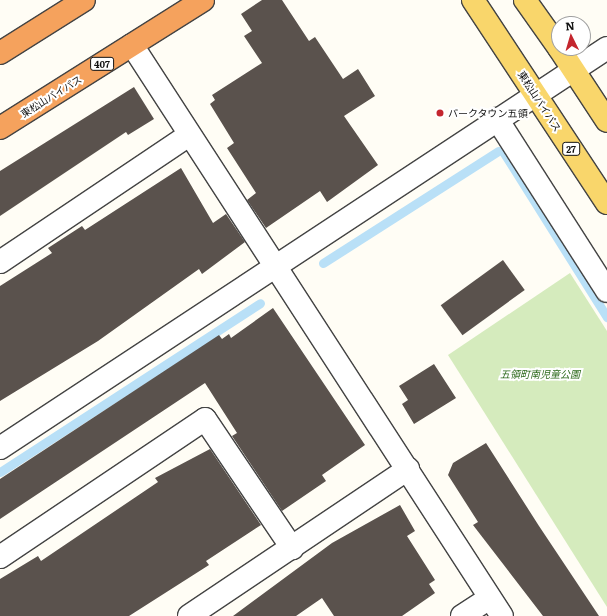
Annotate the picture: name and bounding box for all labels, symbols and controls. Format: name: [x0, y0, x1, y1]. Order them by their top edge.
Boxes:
north arrow: [551, 16, 591, 56]
text: N: [565, 17, 575, 33]
road number: 407: [90, 57, 114, 71]
street label: 東松山バイパス: [516, 68, 564, 134]
street label: 東松山バイパス: [18, 72, 84, 120]
place label: パークタウン五領: [448, 107, 528, 119]
marker: パークタウン五領: [435, 108, 445, 118]
road number: 27: [562, 142, 580, 156]
park label: 五領町南児童公園: [500, 368, 580, 380]

